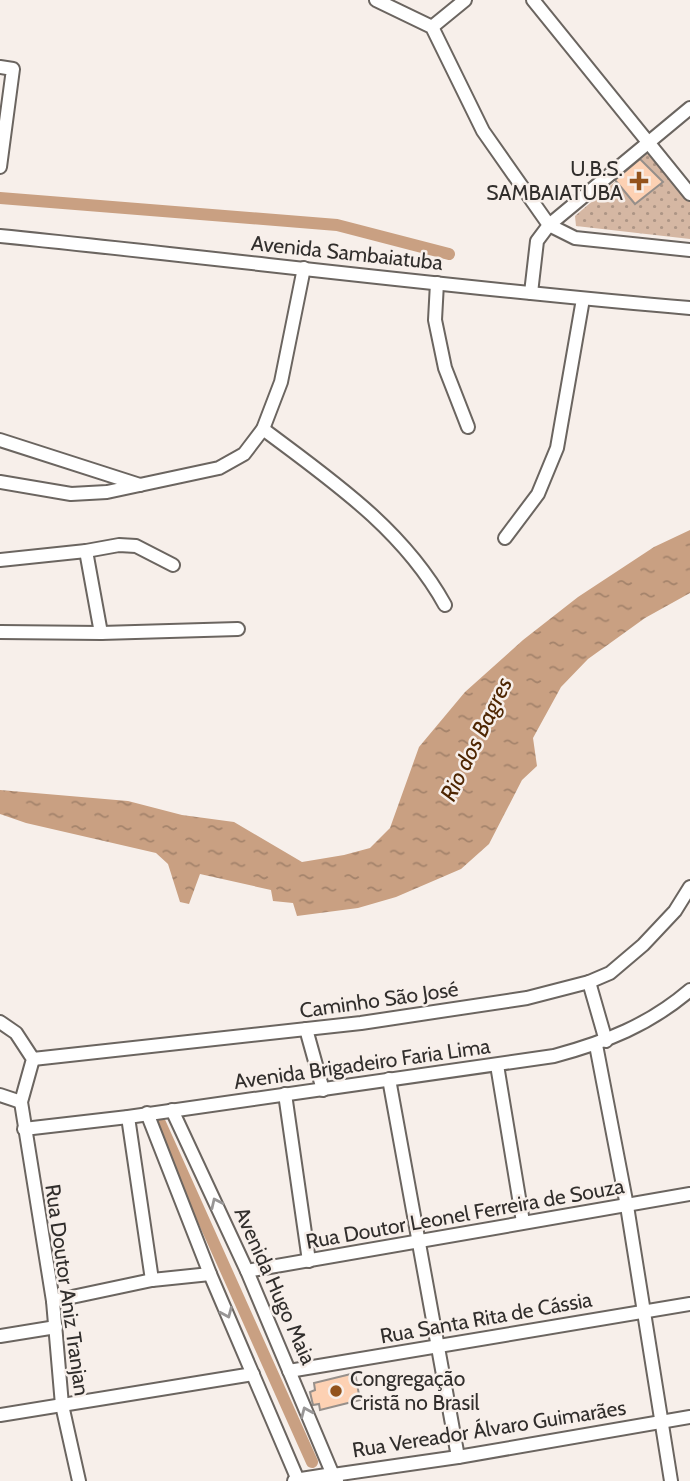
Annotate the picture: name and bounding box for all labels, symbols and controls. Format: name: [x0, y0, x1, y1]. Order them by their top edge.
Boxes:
place label: U.B.S. SAMBAIATUBA: [486, 156, 623, 205]
marker: U.B.S. SAMBAIATUBA: [629, 171, 649, 191]
street label: Avenida Sambaiatuba: [250, 230, 444, 275]
water label: Rio dos Bagres: [434, 673, 518, 805]
street label: Caminho São José: [298, 976, 460, 1023]
street label: Avenida Brigadeiro Faria Lima: [232, 1033, 492, 1094]
street label: Rua Doutor Leonel Ferreira de Souza: [304, 1173, 626, 1254]
street label: Rua Doutor Aniz Tranjan: [39, 1182, 95, 1398]
one-way arrow: [210, 1198, 224, 1211]
street label: Avenida Hugo Maia: [230, 1203, 321, 1368]
street label: Rua Santa Rita de Cássia: [378, 1287, 594, 1348]
one-way arrow: [219, 1306, 233, 1319]
place label: Congregação Cristã no Brasil: [350, 1366, 480, 1415]
marker: Congregação Cristã no Brasil: [328, 1383, 344, 1399]
street label: Rua Vereador Álvaro Guimarães: [350, 1394, 628, 1462]
one-way arrow: [300, 1407, 314, 1419]

